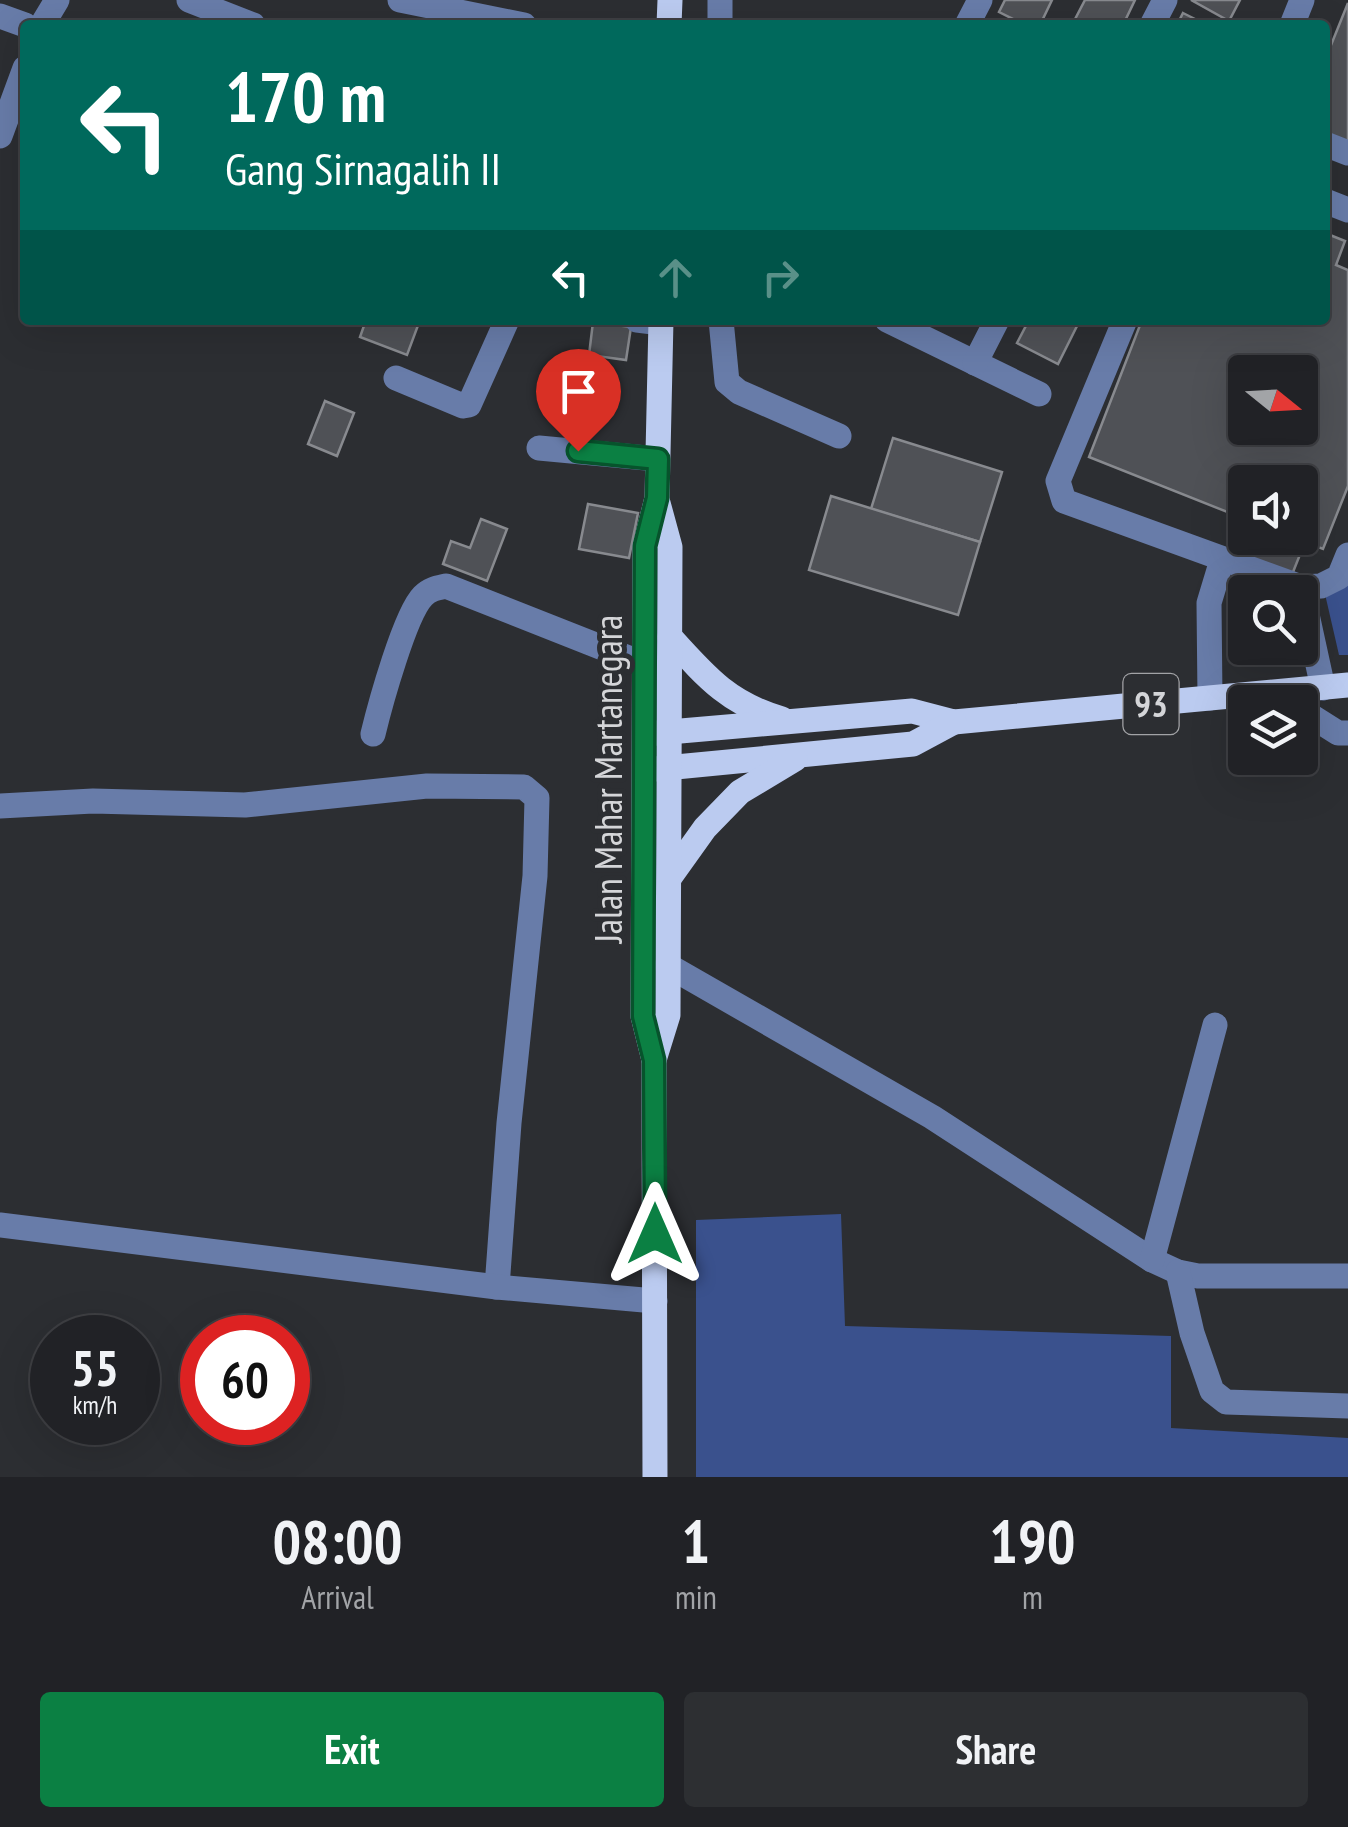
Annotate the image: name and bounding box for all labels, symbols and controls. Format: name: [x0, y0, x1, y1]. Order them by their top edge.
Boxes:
text: 170 m: [225, 51, 386, 141]
icon: left: [60, 60, 190, 190]
text: Gang Sirnagalih II: [225, 139, 501, 197]
icon: left: [543, 250, 598, 305]
icon: ahead: [648, 250, 703, 305]
icon: right: [753, 250, 808, 305]
pin: [536, 349, 621, 452]
north arrow: [1228, 355, 1318, 445]
map controls: [1228, 355, 1318, 775]
icon: arrive: [551, 364, 606, 419]
button: sound: [1228, 465, 1318, 555]
button: search: [1228, 575, 1318, 665]
street label: Jalan Mahar Martanegara: [583, 615, 632, 944]
road number: 93: [1124, 674, 1178, 734]
button: layers: [1228, 685, 1318, 775]
position arrow: [603, 1182, 707, 1286]
speed limit sign: 60: [180, 1315, 310, 1445]
text: 55: [71, 1335, 119, 1400]
text: km/h: [73, 1389, 117, 1421]
text: 08:00: [273, 1502, 402, 1580]
text: 1: [682, 1502, 710, 1580]
text: 190: [989, 1502, 1075, 1580]
text: Arrival: [301, 1576, 374, 1618]
text: min: [675, 1576, 717, 1618]
text: m: [1022, 1576, 1043, 1618]
button: Exit: [40, 1692, 664, 1807]
button: Share: [684, 1692, 1308, 1807]

